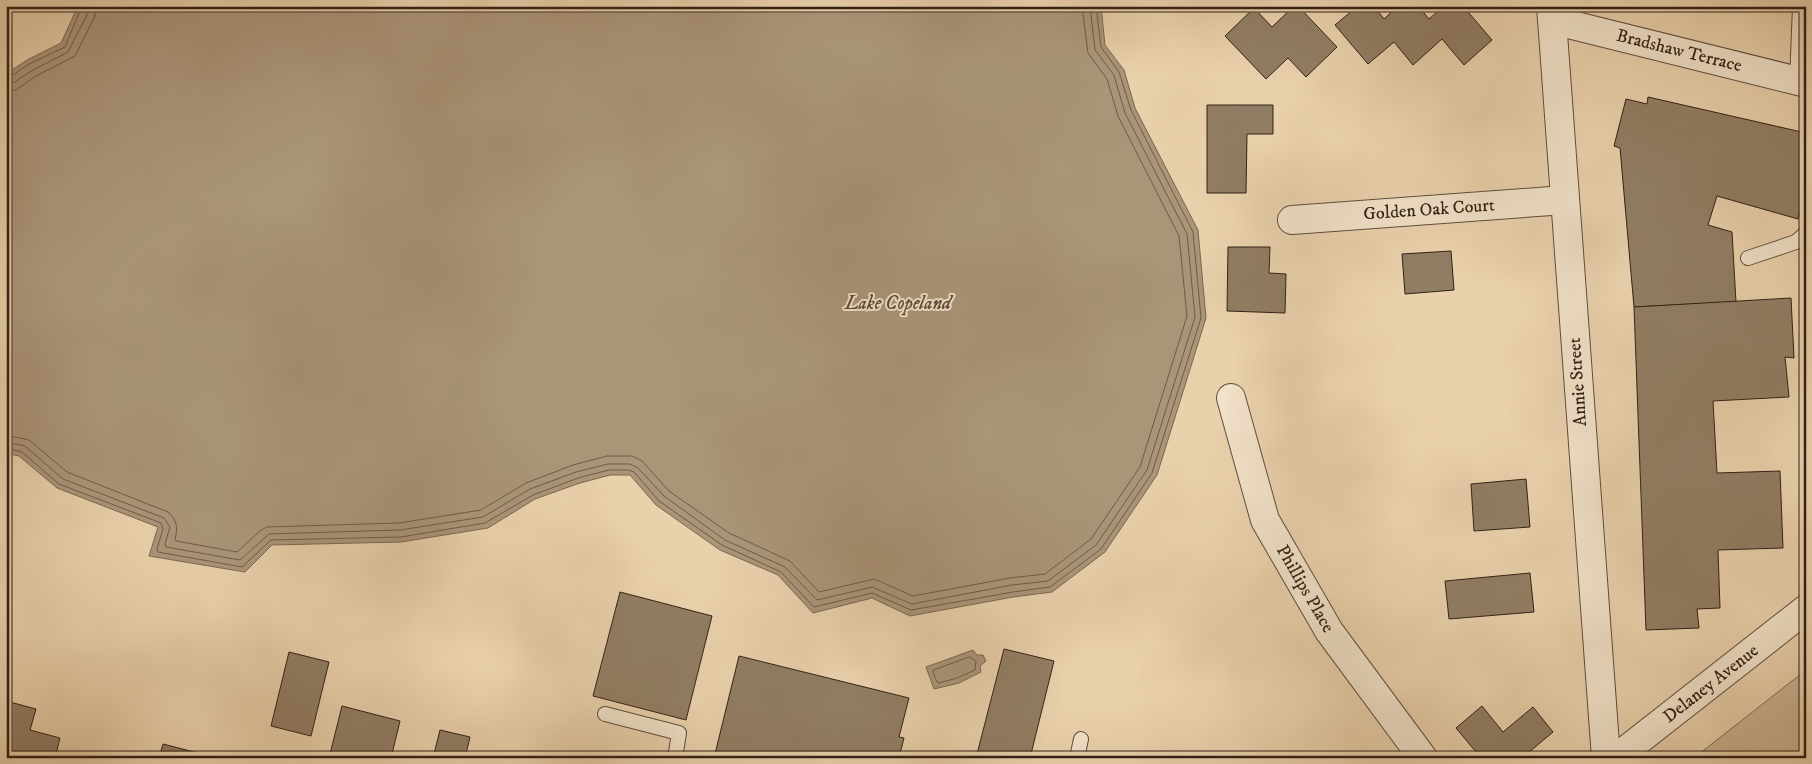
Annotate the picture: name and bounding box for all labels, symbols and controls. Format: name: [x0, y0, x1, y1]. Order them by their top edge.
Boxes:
street label: Bradshaw Terrace: [1614, 25, 1744, 77]
street label: Golden Oak Court: [1363, 194, 1496, 226]
water label: Lake Copeland: [844, 292, 954, 316]
street label: Annie Street: [1564, 337, 1592, 427]
street label: Phillips Place: [1271, 541, 1339, 637]
street label: Delaney Avenue: [1659, 640, 1763, 728]

